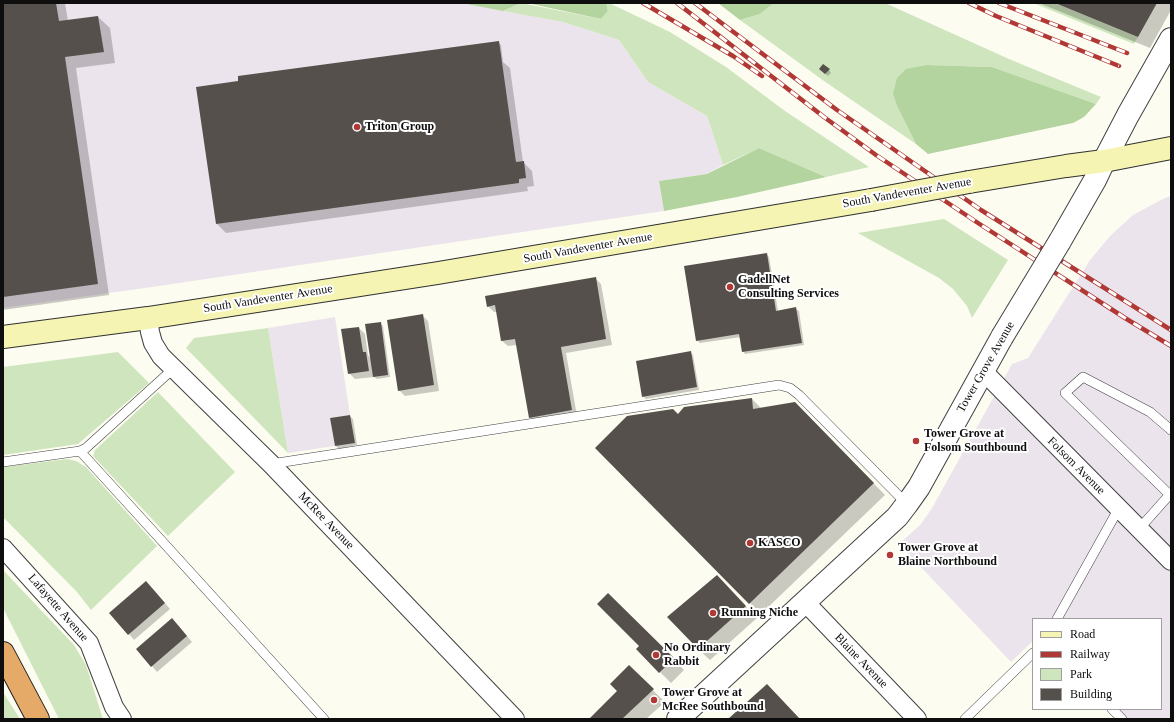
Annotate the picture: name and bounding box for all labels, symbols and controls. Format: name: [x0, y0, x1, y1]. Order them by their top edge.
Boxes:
place label: Triton Group: [365, 120, 434, 134]
marker: Triton Group: [352, 122, 362, 132]
street label: South Vandeventer Avenue: [842, 175, 972, 211]
street label: South Vandeventer Avenue: [523, 230, 653, 266]
place label: GadellNet Consulting Services: [738, 273, 839, 301]
street label: South Vandeventer Avenue: [202, 282, 334, 316]
marker: GadellNet Consulting Services: [725, 282, 735, 292]
street label: Tower Grove Avenue: [954, 319, 1018, 415]
place label: Tower Grove at Folsom Southbound: [924, 427, 1027, 455]
street label: Folsom Avenue: [1044, 434, 1108, 498]
marker: Tower Grove at Folsom Southbound: [911, 436, 921, 446]
street label: McRee Avenue: [295, 489, 357, 553]
place label: KASCO: [758, 536, 801, 550]
marker: KASCO: [745, 538, 755, 548]
place label: Tower Grove at Blaine Northbound: [898, 541, 997, 569]
marker: Tower Grove at Blaine Northbound: [885, 550, 895, 560]
street label: Lafayette Avenue: [25, 571, 91, 645]
place label: Running Niche: [721, 606, 798, 620]
marker: Running Niche: [708, 608, 718, 618]
legend: [1032, 618, 1162, 710]
text: Road: [1070, 627, 1095, 641]
street label: Blaine Avenue: [831, 631, 891, 691]
place label: No Ordinary Rabbit: [664, 641, 730, 669]
text: Railway: [1070, 647, 1110, 661]
marker: No Ordinary Rabbit: [651, 650, 661, 660]
text: Park: [1070, 667, 1092, 681]
place label: Tower Grove at McRee Southbound: [662, 686, 764, 714]
text: Building: [1070, 687, 1112, 701]
marker: Tower Grove at McRee Southbound: [649, 695, 659, 705]

